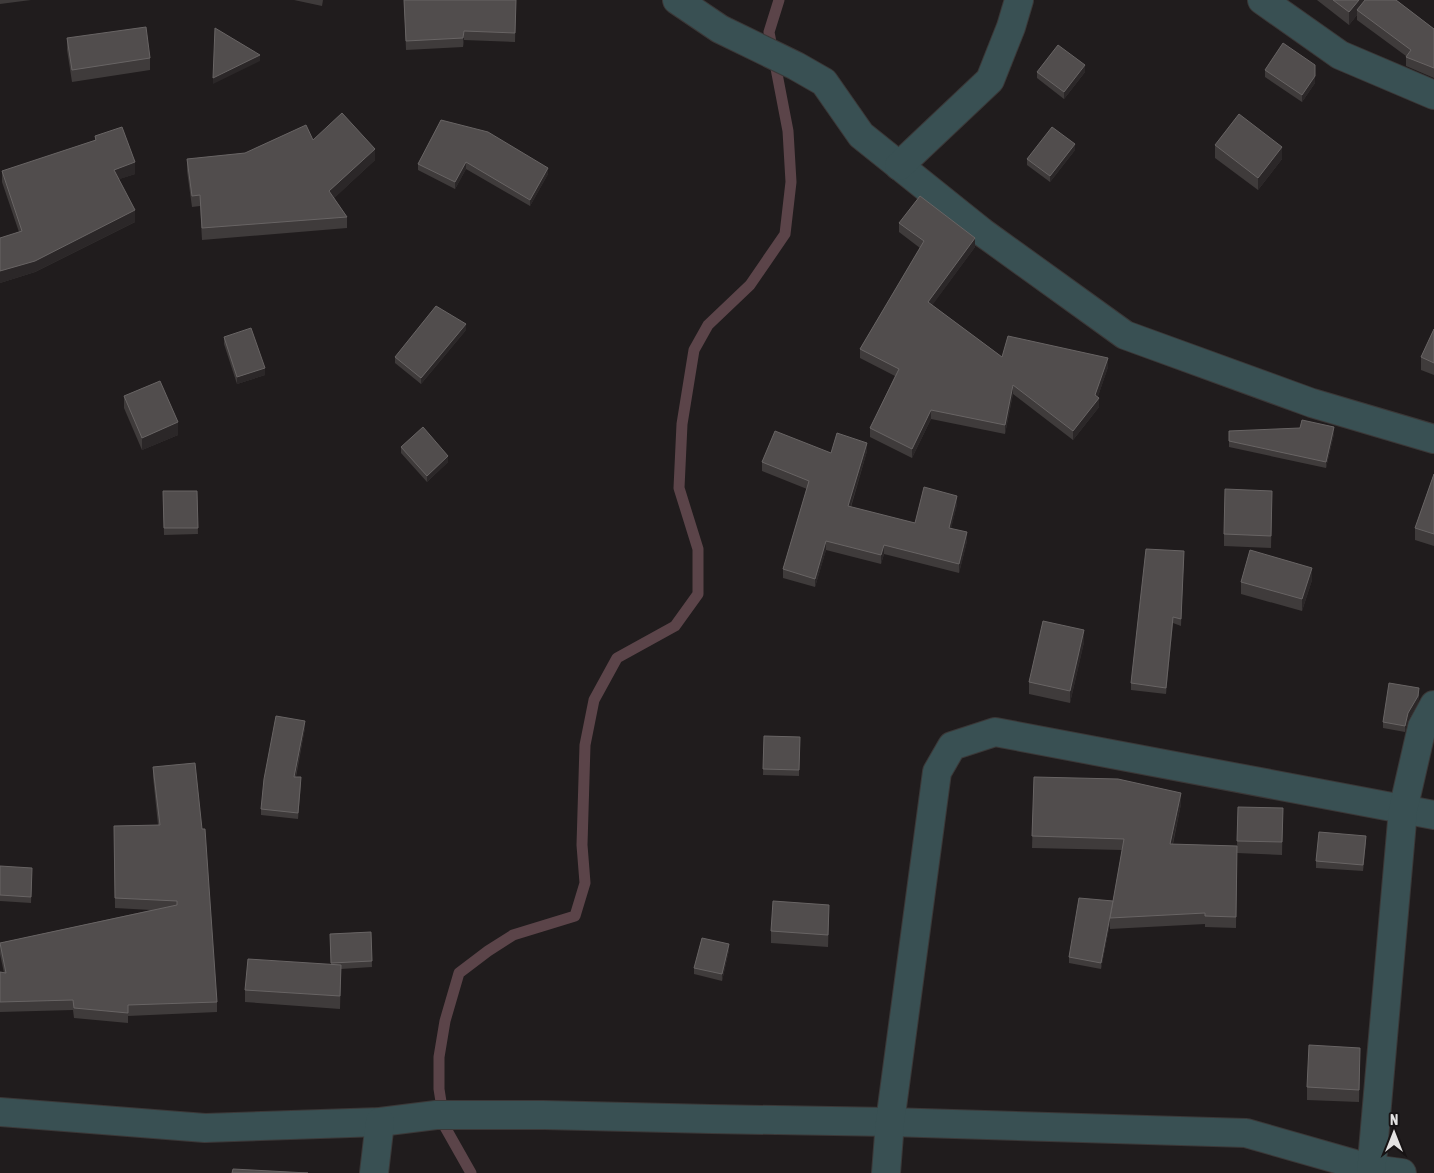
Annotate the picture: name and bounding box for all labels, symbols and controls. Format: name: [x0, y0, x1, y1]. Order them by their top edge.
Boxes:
north arrow: [1369, 1108, 1419, 1158]
text: N: [1390, 1112, 1398, 1128]

